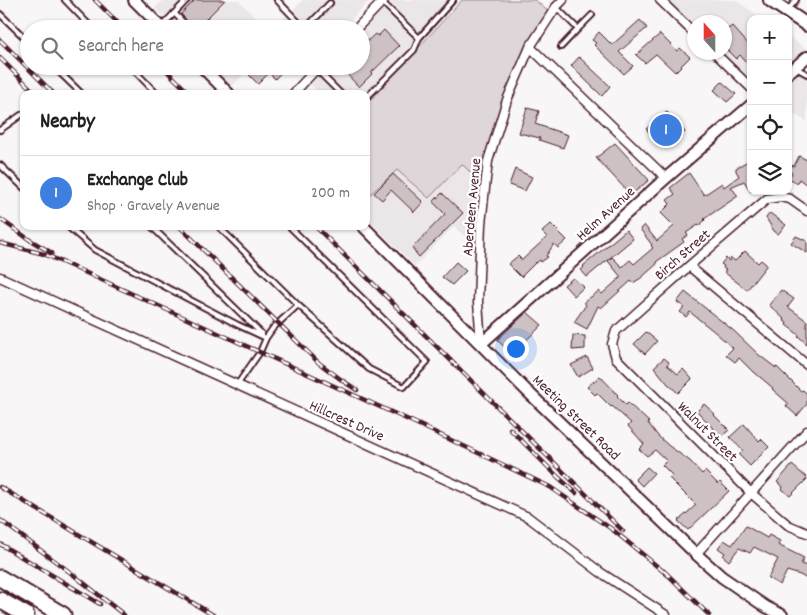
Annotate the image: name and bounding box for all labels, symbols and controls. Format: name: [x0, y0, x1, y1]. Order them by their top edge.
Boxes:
north arrow: [687, 15, 732, 60]
map controls: [747, 15, 792, 195]
button: +: [747, 15, 792, 60]
search box: [20, 20, 370, 75]
icon: search: [38, 34, 66, 62]
text: Search here: [78, 34, 164, 61]
button: −: [747, 60, 792, 105]
button: locate: [747, 105, 792, 150]
text: Nearby: [40, 108, 95, 138]
pin: 1: [650, 111, 682, 149]
button: layers: [747, 150, 792, 195]
street label: Aberdeen Avenue: [458, 157, 488, 257]
text: Exchange Club: [87, 168, 188, 195]
text: 1: [54, 182, 58, 205]
text: 200 m: [311, 182, 350, 205]
street label: Helm Avenue: [572, 182, 641, 247]
text: Shop · Gravely Avenue: [87, 195, 220, 218]
street label: Birch Street: [650, 225, 717, 286]
your location: [503, 336, 529, 362]
street label: Meeting Street Road: [527, 371, 625, 466]
street label: Hillcrest Drive: [305, 396, 388, 448]
street label: Walnut Street: [671, 397, 742, 468]

